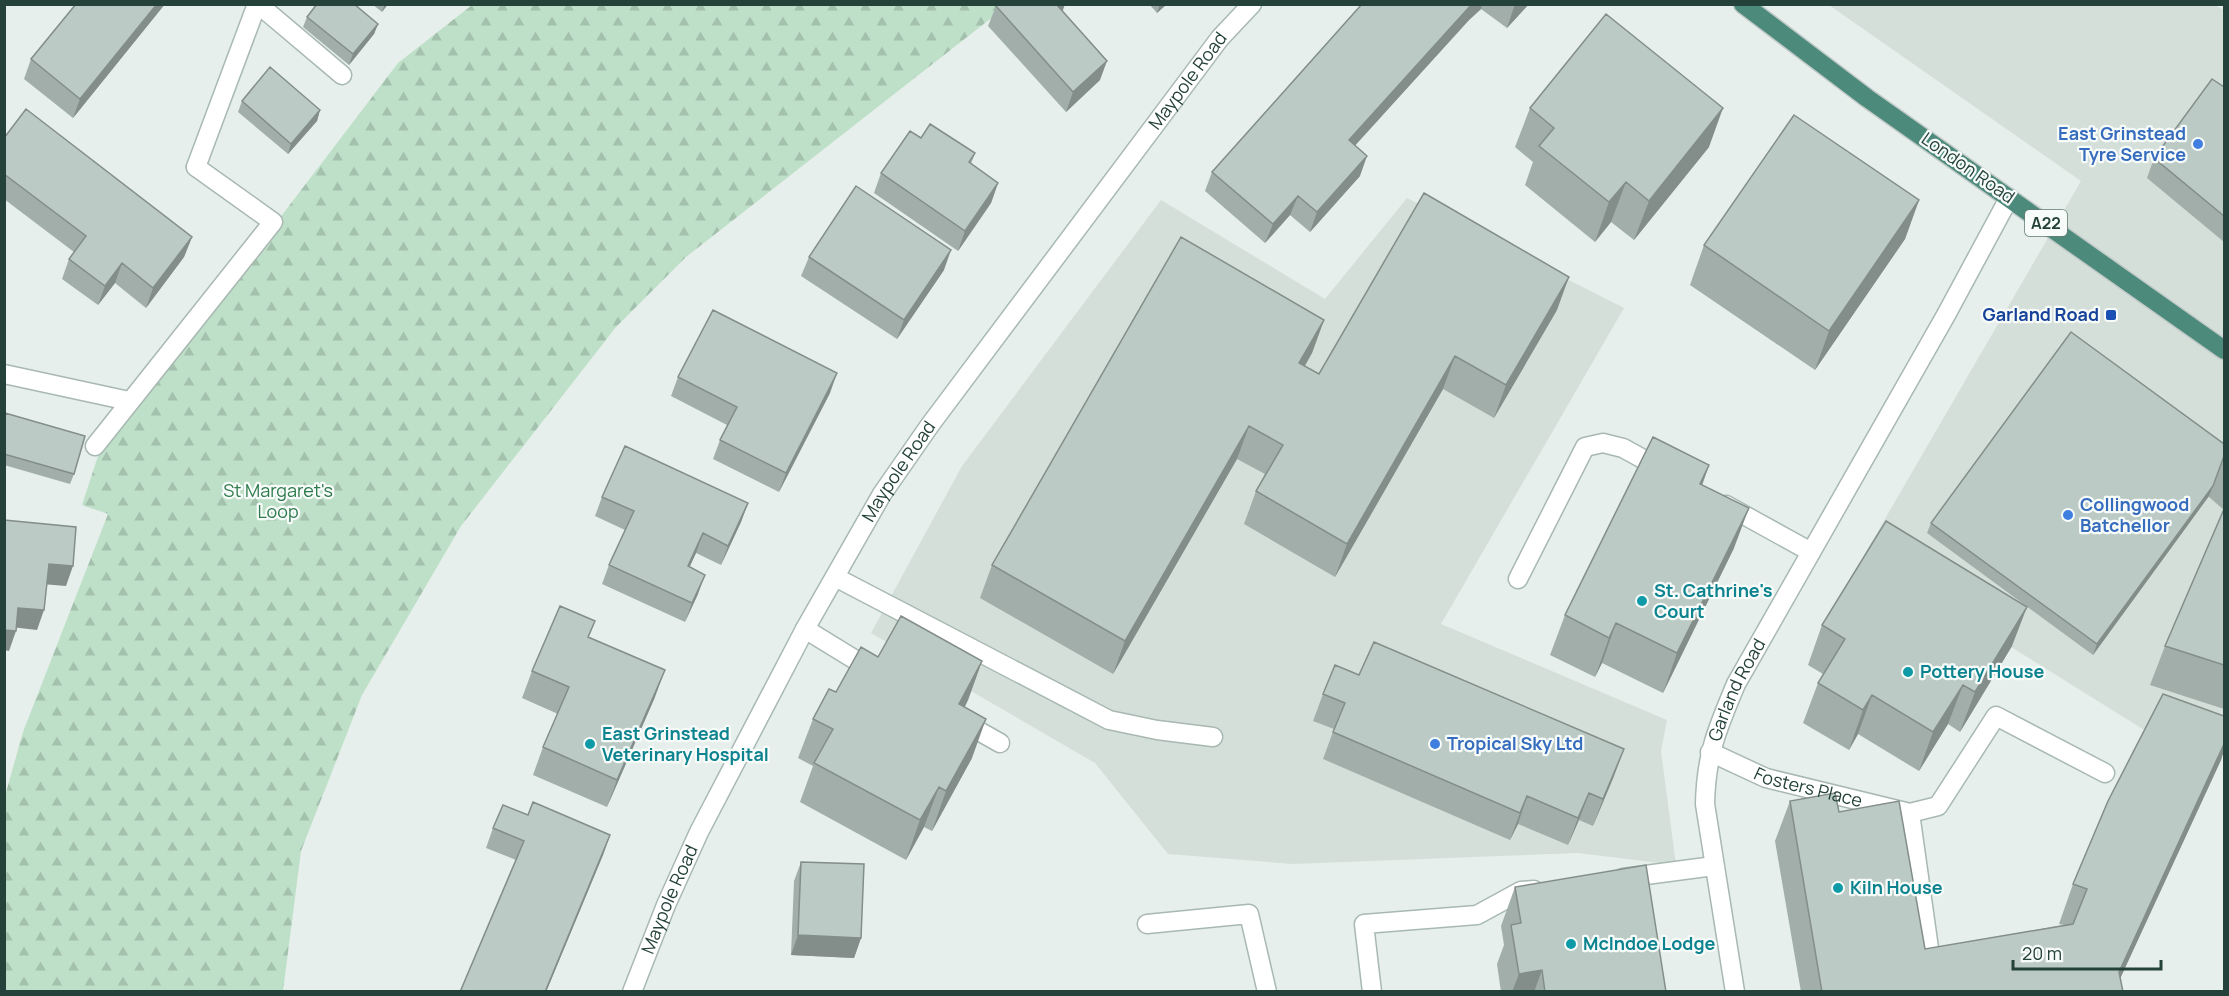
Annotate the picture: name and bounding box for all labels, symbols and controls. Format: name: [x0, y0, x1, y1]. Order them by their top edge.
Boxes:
street label: Maypole Road: [1143, 27, 1232, 134]
place label: East Grinstead Tyre Service: [2058, 121, 2186, 166]
street label: London Road: [1917, 126, 2020, 208]
marker: East Grinstead Tyre Service: [2191, 137, 2205, 151]
road number: A22: [2025, 210, 2067, 236]
place label: Garland Road: [1983, 302, 2099, 326]
marker: Garland Road: [2104, 308, 2118, 322]
street label: Maypole Road: [856, 416, 940, 526]
park label: St Margaret's Loop: [223, 478, 333, 523]
place label: Collingwood Batchellor: [2080, 492, 2189, 537]
marker: Collingwood Batchellor: [2061, 508, 2075, 522]
place label: St. Cathrine's Court: [1654, 578, 1773, 623]
marker: St. Cathrine's Court: [1635, 594, 1649, 608]
street label: Garland Road: [1702, 634, 1770, 744]
place label: Pottery House: [1920, 659, 2044, 683]
marker: Pottery House: [1901, 665, 1915, 679]
place label: East Grinstead Veterinary Hospital: [602, 721, 769, 766]
place label: Tropical Sky Ltd: [1447, 731, 1583, 755]
marker: East Grinstead Veterinary Hospital: [583, 737, 597, 751]
marker: Tropical Sky Ltd: [1428, 737, 1442, 751]
street label: Fosters Place: [1750, 761, 1865, 812]
street label: Maypole Road: [635, 841, 703, 957]
place label: Kiln House: [1850, 875, 1943, 899]
marker: Kiln House: [1831, 881, 1845, 895]
place label: McIndoe Lodge: [1583, 931, 1715, 955]
scale bar: [2013, 933, 2162, 971]
marker: McIndoe Lodge: [1564, 937, 1578, 951]
text: 20 m: [2022, 941, 2062, 965]

